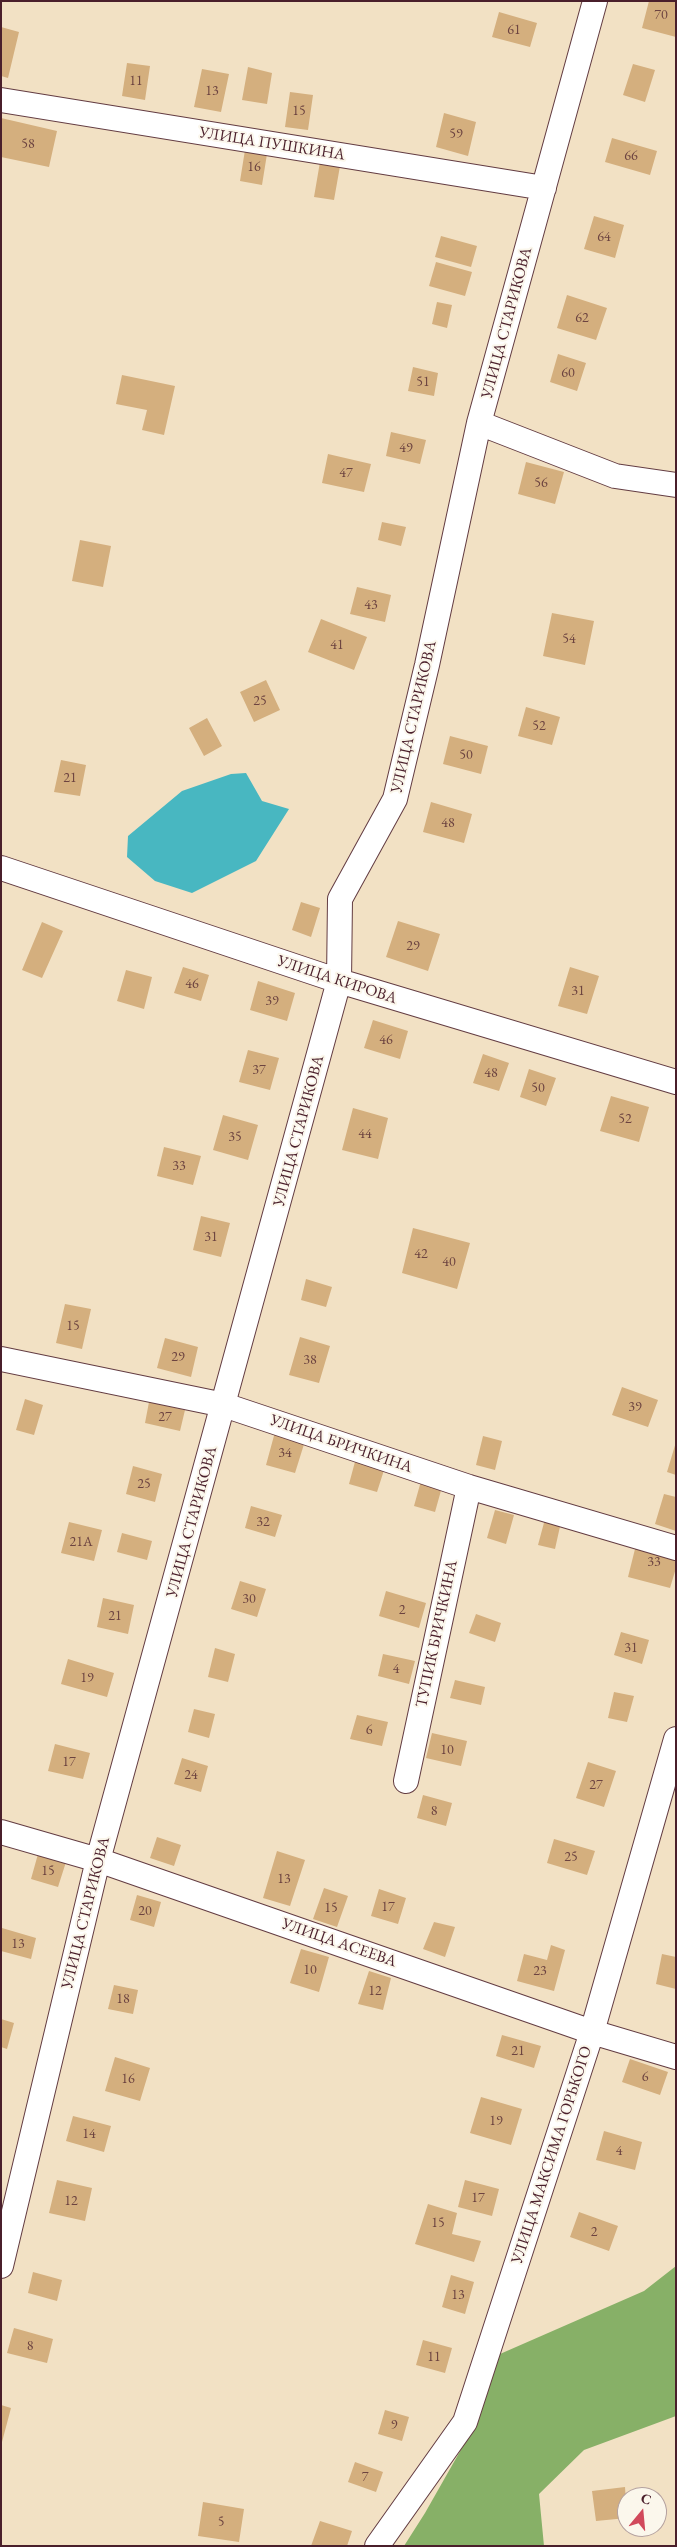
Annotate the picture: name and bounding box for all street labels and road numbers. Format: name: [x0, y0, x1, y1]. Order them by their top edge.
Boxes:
street label: УЛИЦА ПУШКИНА: [198, 123, 346, 165]
street label: УЛИЦА СТАРИКОВА: [478, 245, 536, 401]
street label: УЛИЦА СТАРИКОВА: [387, 639, 441, 795]
street label: УЛИЦА КИРОВА: [275, 952, 399, 1008]
street label: УЛИЦА СТАРИКОВА: [270, 1053, 328, 1209]
street label: УЛИЦА БРИЧКИНА: [267, 1411, 415, 1477]
street label: УЛИЦА СТАРИКОВА: [163, 1444, 221, 1600]
street label: ТУПИК БРИЧКИНА: [412, 1559, 462, 1709]
street label: УЛИЦА СТАРИКОВА: [58, 1835, 114, 1991]
street label: УЛИЦА АСЕЕВА: [279, 1914, 399, 1972]
street label: УЛИЦА МАКСИМА ГОРЬКОГО: [508, 2044, 596, 2266]

